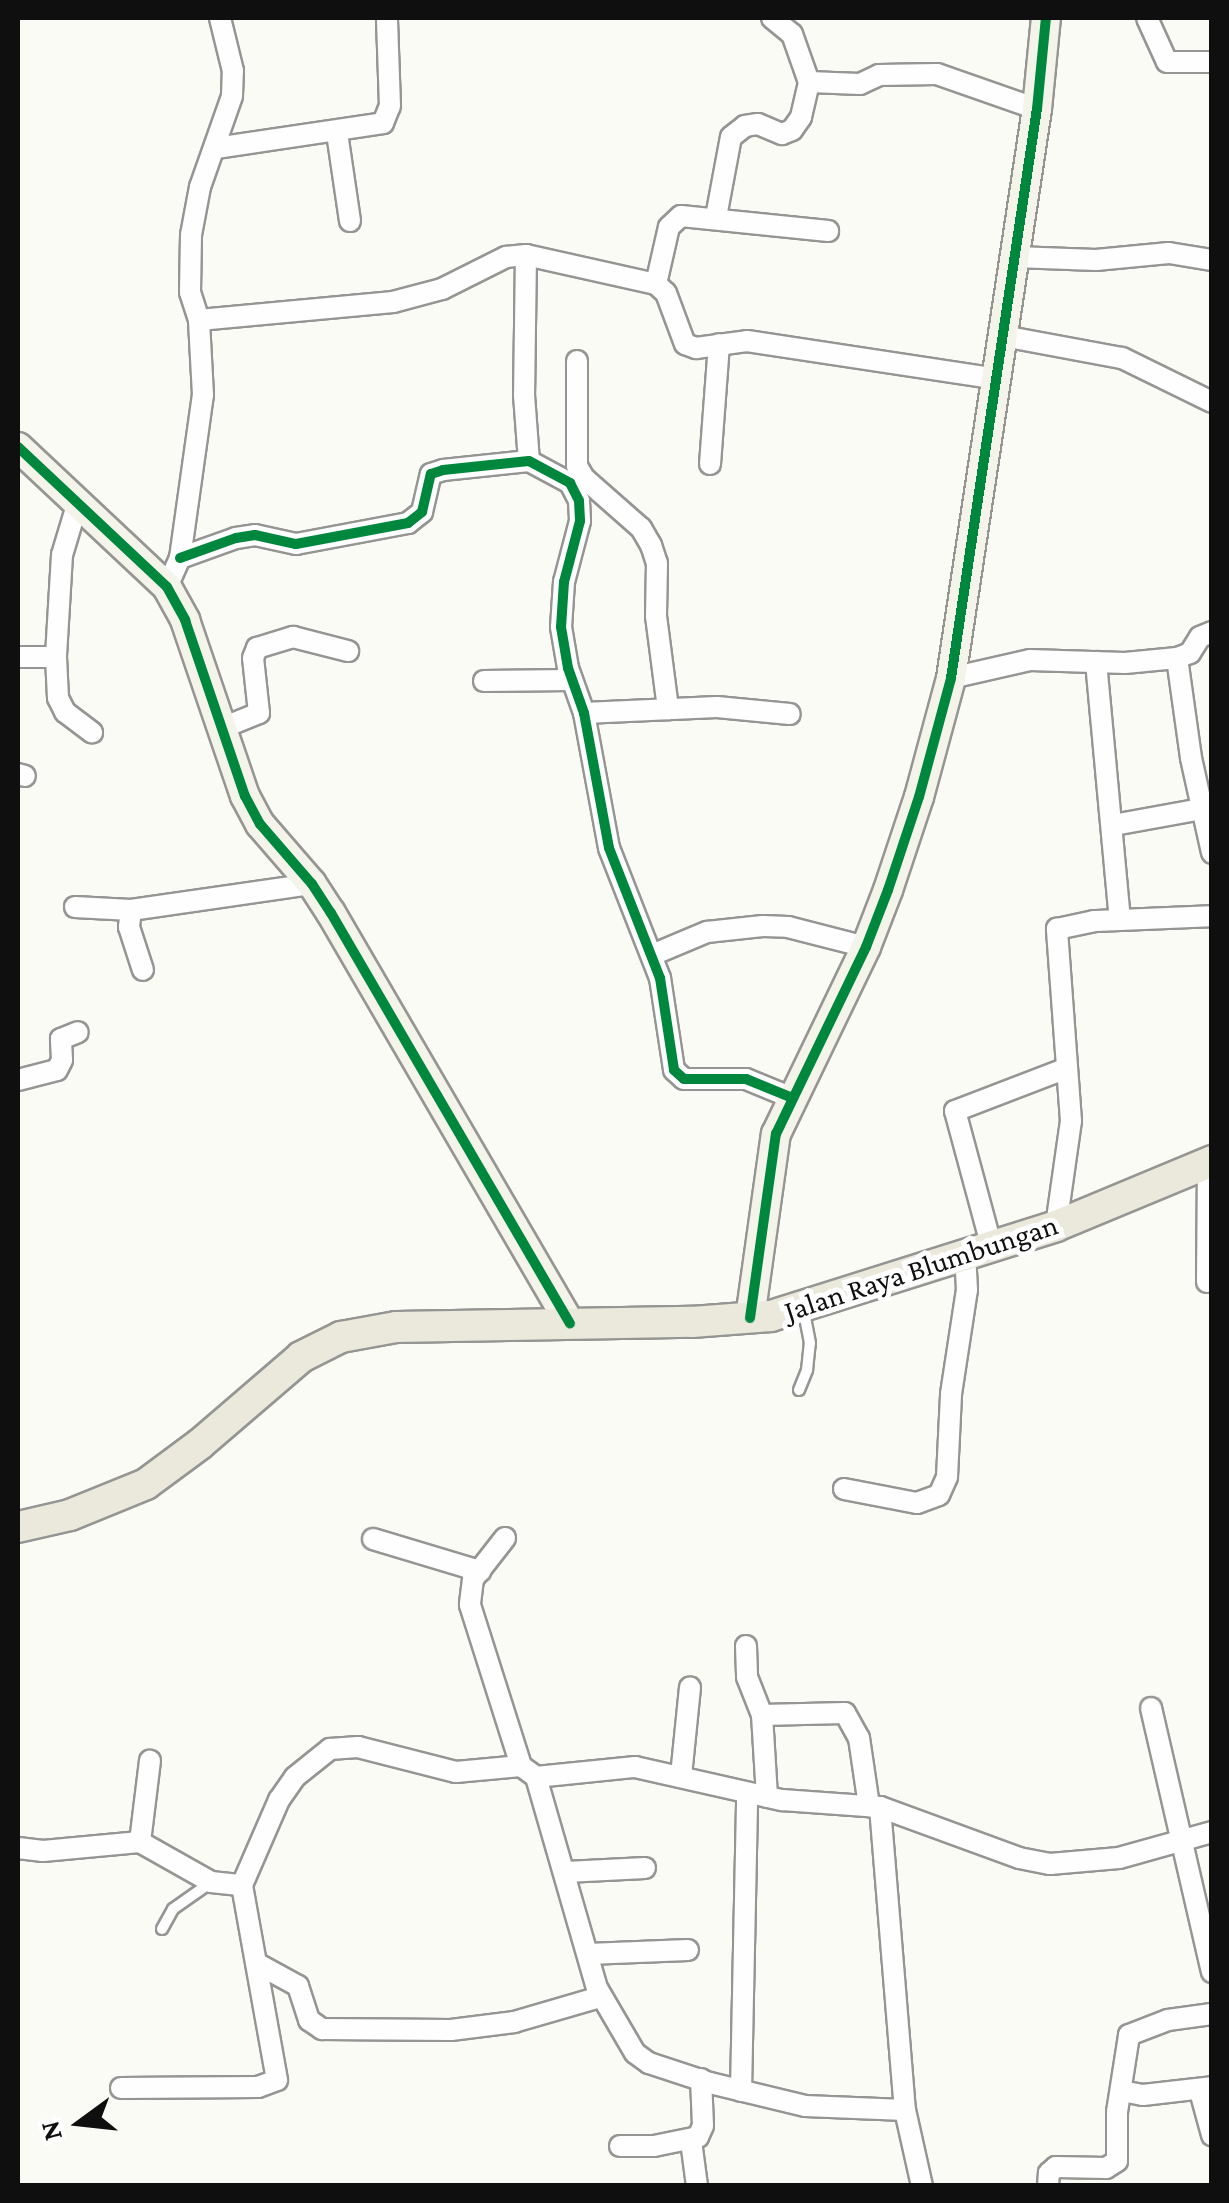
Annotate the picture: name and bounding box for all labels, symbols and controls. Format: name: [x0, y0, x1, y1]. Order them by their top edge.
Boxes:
street label: Jalan Raya Blumbungan: [780, 1207, 1062, 1329]
north arrow: [30, 2073, 130, 2173]
text: N: [33, 2118, 68, 2144]

